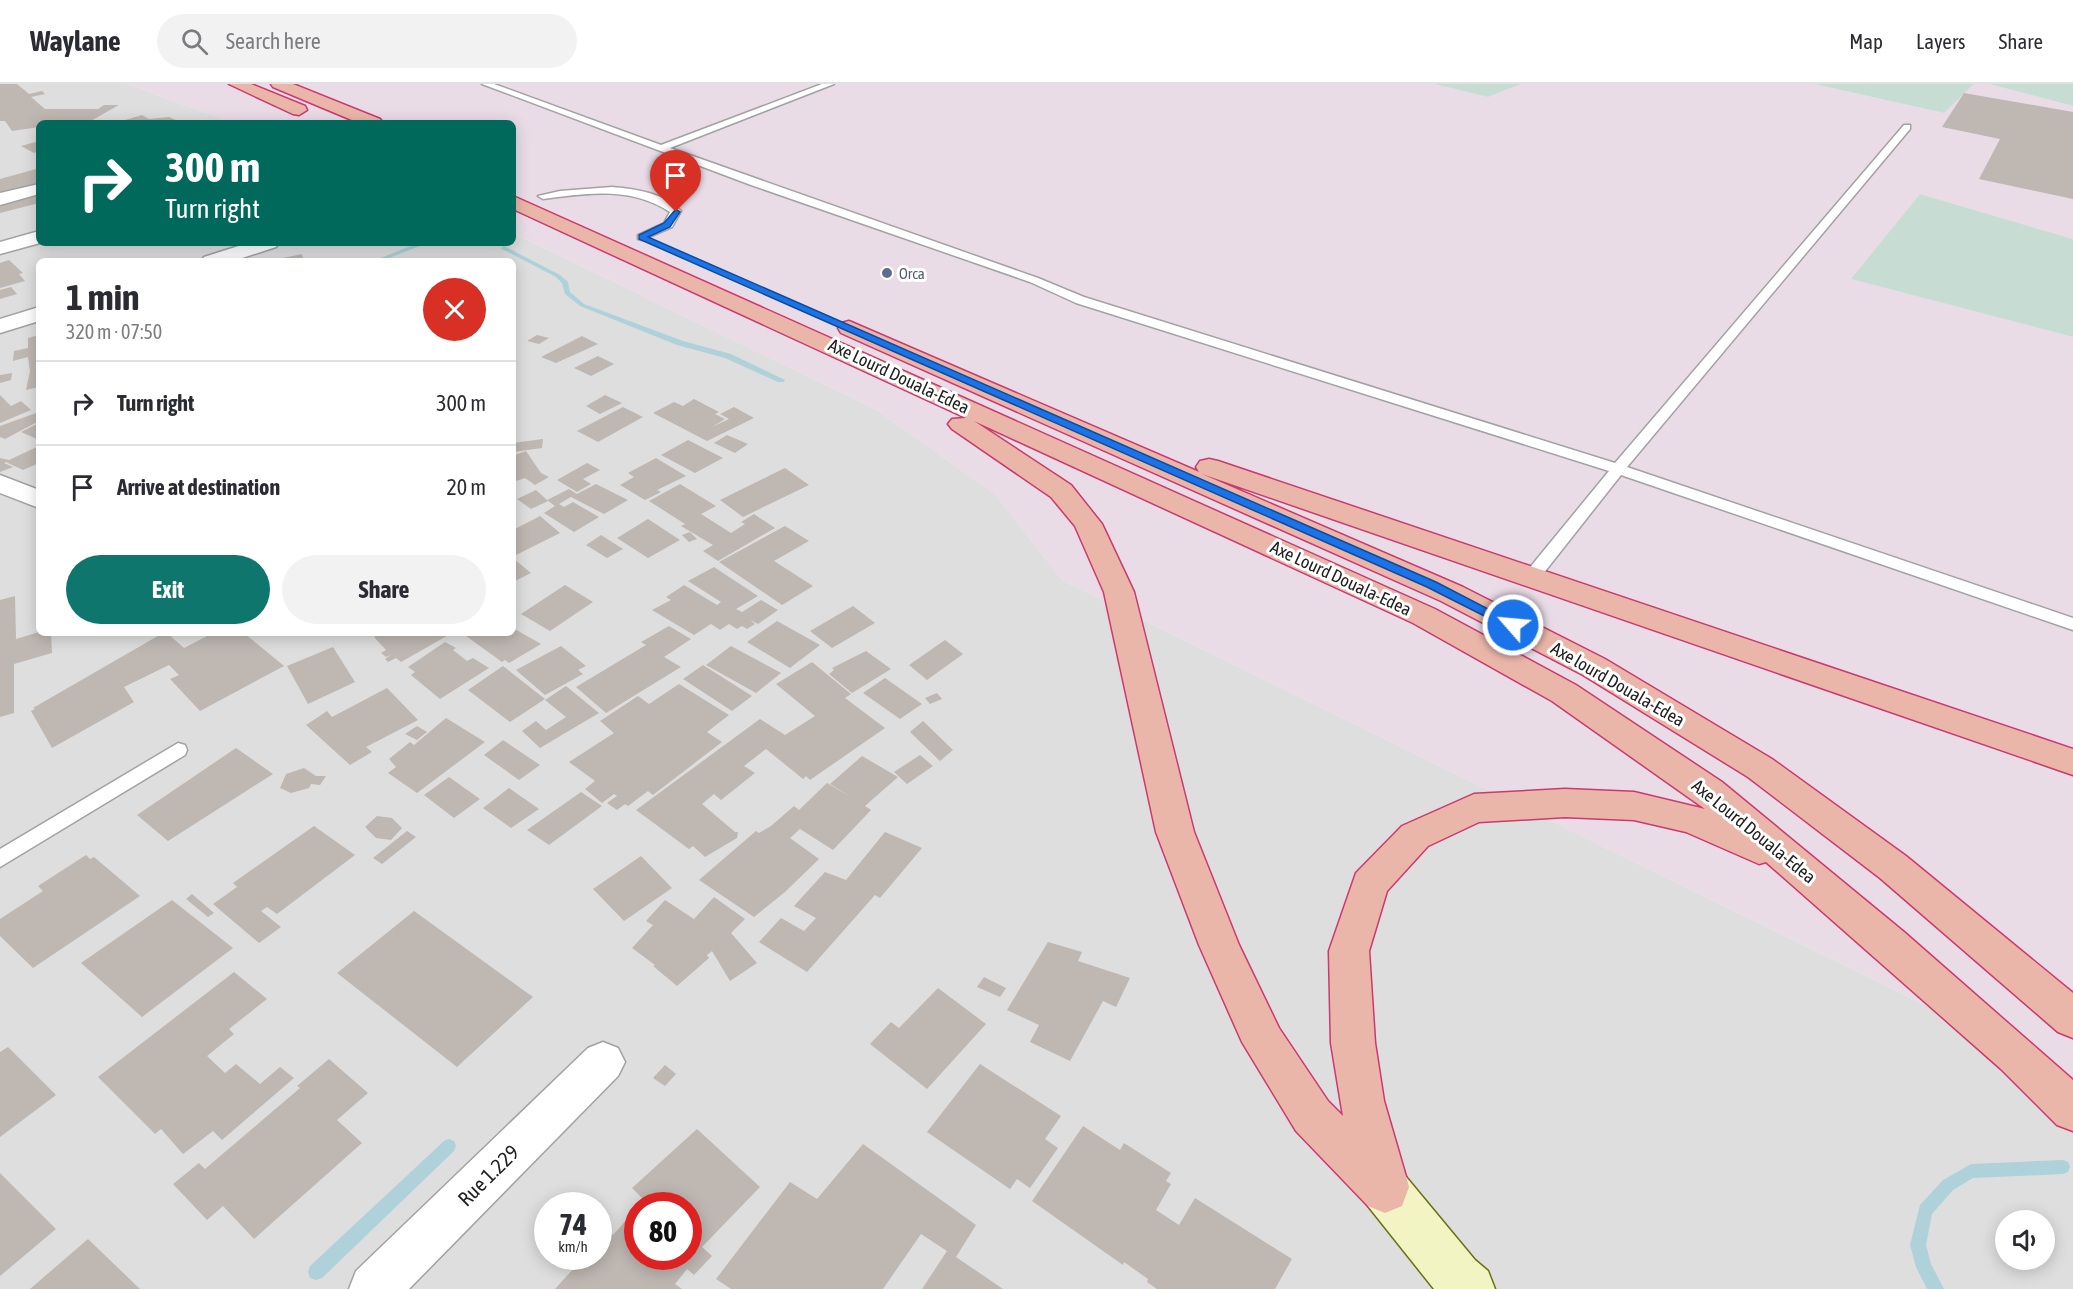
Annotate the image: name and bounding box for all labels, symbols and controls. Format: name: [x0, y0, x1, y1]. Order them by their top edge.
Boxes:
search box: [157, 14, 577, 68]
text: Waylane: [30, 25, 121, 57]
icon: search: [178, 25, 211, 58]
text: Search here: [226, 28, 321, 54]
text: Map: [1849, 29, 1883, 53]
text: Layers: [1916, 29, 1966, 53]
text: Share: [1999, 29, 2043, 53]
text: 300 m: [165, 143, 260, 191]
icon: right: [66, 144, 144, 222]
pin: [650, 150, 701, 212]
icon: arrive: [659, 159, 692, 192]
text: Turn right: [165, 193, 260, 224]
place label: Orca: [899, 265, 925, 282]
marker: Orca: [880, 266, 894, 280]
text: 1 min: [66, 276, 140, 318]
button: close: [423, 278, 486, 341]
text: 320 m · 07:50: [66, 320, 162, 343]
street label: Axe Lourd Douala-Edea: [825, 334, 973, 418]
icon: right: [66, 387, 99, 420]
text: Turn right: [117, 390, 194, 416]
text: 300 m: [436, 390, 486, 416]
icon: arrive: [66, 471, 99, 504]
text: Arrive at destination: [117, 474, 280, 500]
text: 20 m: [446, 474, 486, 500]
street label: Axe Lourd Douala-Edea: [1267, 536, 1415, 620]
button: Exit: [66, 555, 270, 624]
button: Share: [282, 555, 486, 624]
position arrow: [1481, 593, 1545, 657]
street label: Axe lourd Douala-Edea: [1548, 637, 1688, 731]
street label: Axe Lourd Douala-Edea: [1688, 775, 1820, 887]
street label: Rue 1.229: [453, 1140, 523, 1210]
speed limit sign: 80: [624, 1192, 702, 1270]
text: 74: [559, 1207, 587, 1241]
map controls: [1995, 1210, 2055, 1270]
button: sound: [1995, 1210, 2055, 1270]
text: km/h: [558, 1238, 588, 1255]

